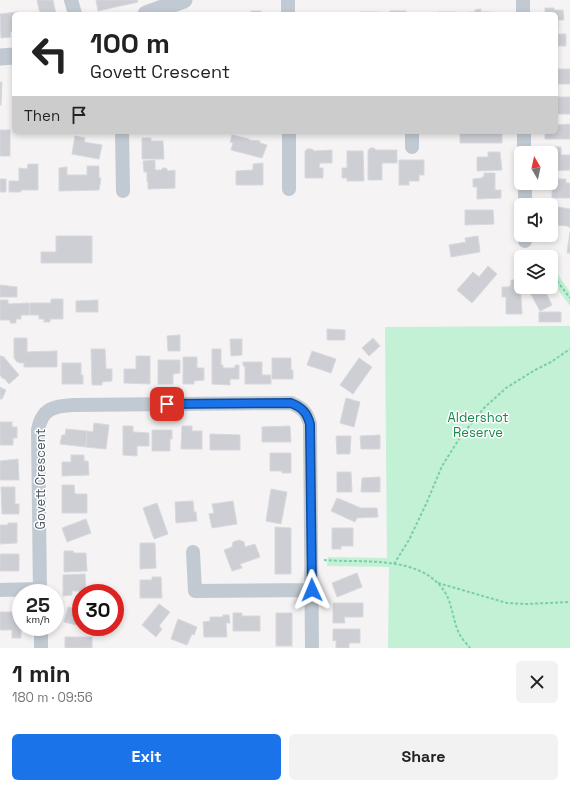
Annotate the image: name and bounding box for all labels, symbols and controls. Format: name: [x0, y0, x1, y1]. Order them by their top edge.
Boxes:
text: 100 m: [90, 25, 170, 61]
icon: left: [24, 28, 76, 80]
text: Govett Crescent: [90, 60, 230, 83]
icon: arrive: [68, 104, 90, 126]
text: Then: [24, 106, 60, 125]
north arrow: [514, 146, 558, 190]
map controls: [514, 146, 558, 294]
button: sound: [514, 198, 558, 242]
button: layers: [514, 250, 558, 294]
pin: [150, 387, 184, 421]
icon: arrive: [156, 393, 178, 415]
park label: Aldershot Reserve: [448, 409, 508, 441]
street label: Govett Crescent: [32, 428, 49, 530]
position arrow: [291, 569, 333, 611]
speed limit sign: 30: [72, 584, 124, 636]
text: 25: [26, 592, 50, 618]
text: km/h: [26, 613, 50, 626]
text: 1 min: [12, 658, 71, 689]
button: close: [516, 661, 558, 703]
text: 180 m · 09:56: [12, 689, 93, 706]
button: Exit: [12, 734, 281, 780]
button: Share: [289, 734, 558, 780]

